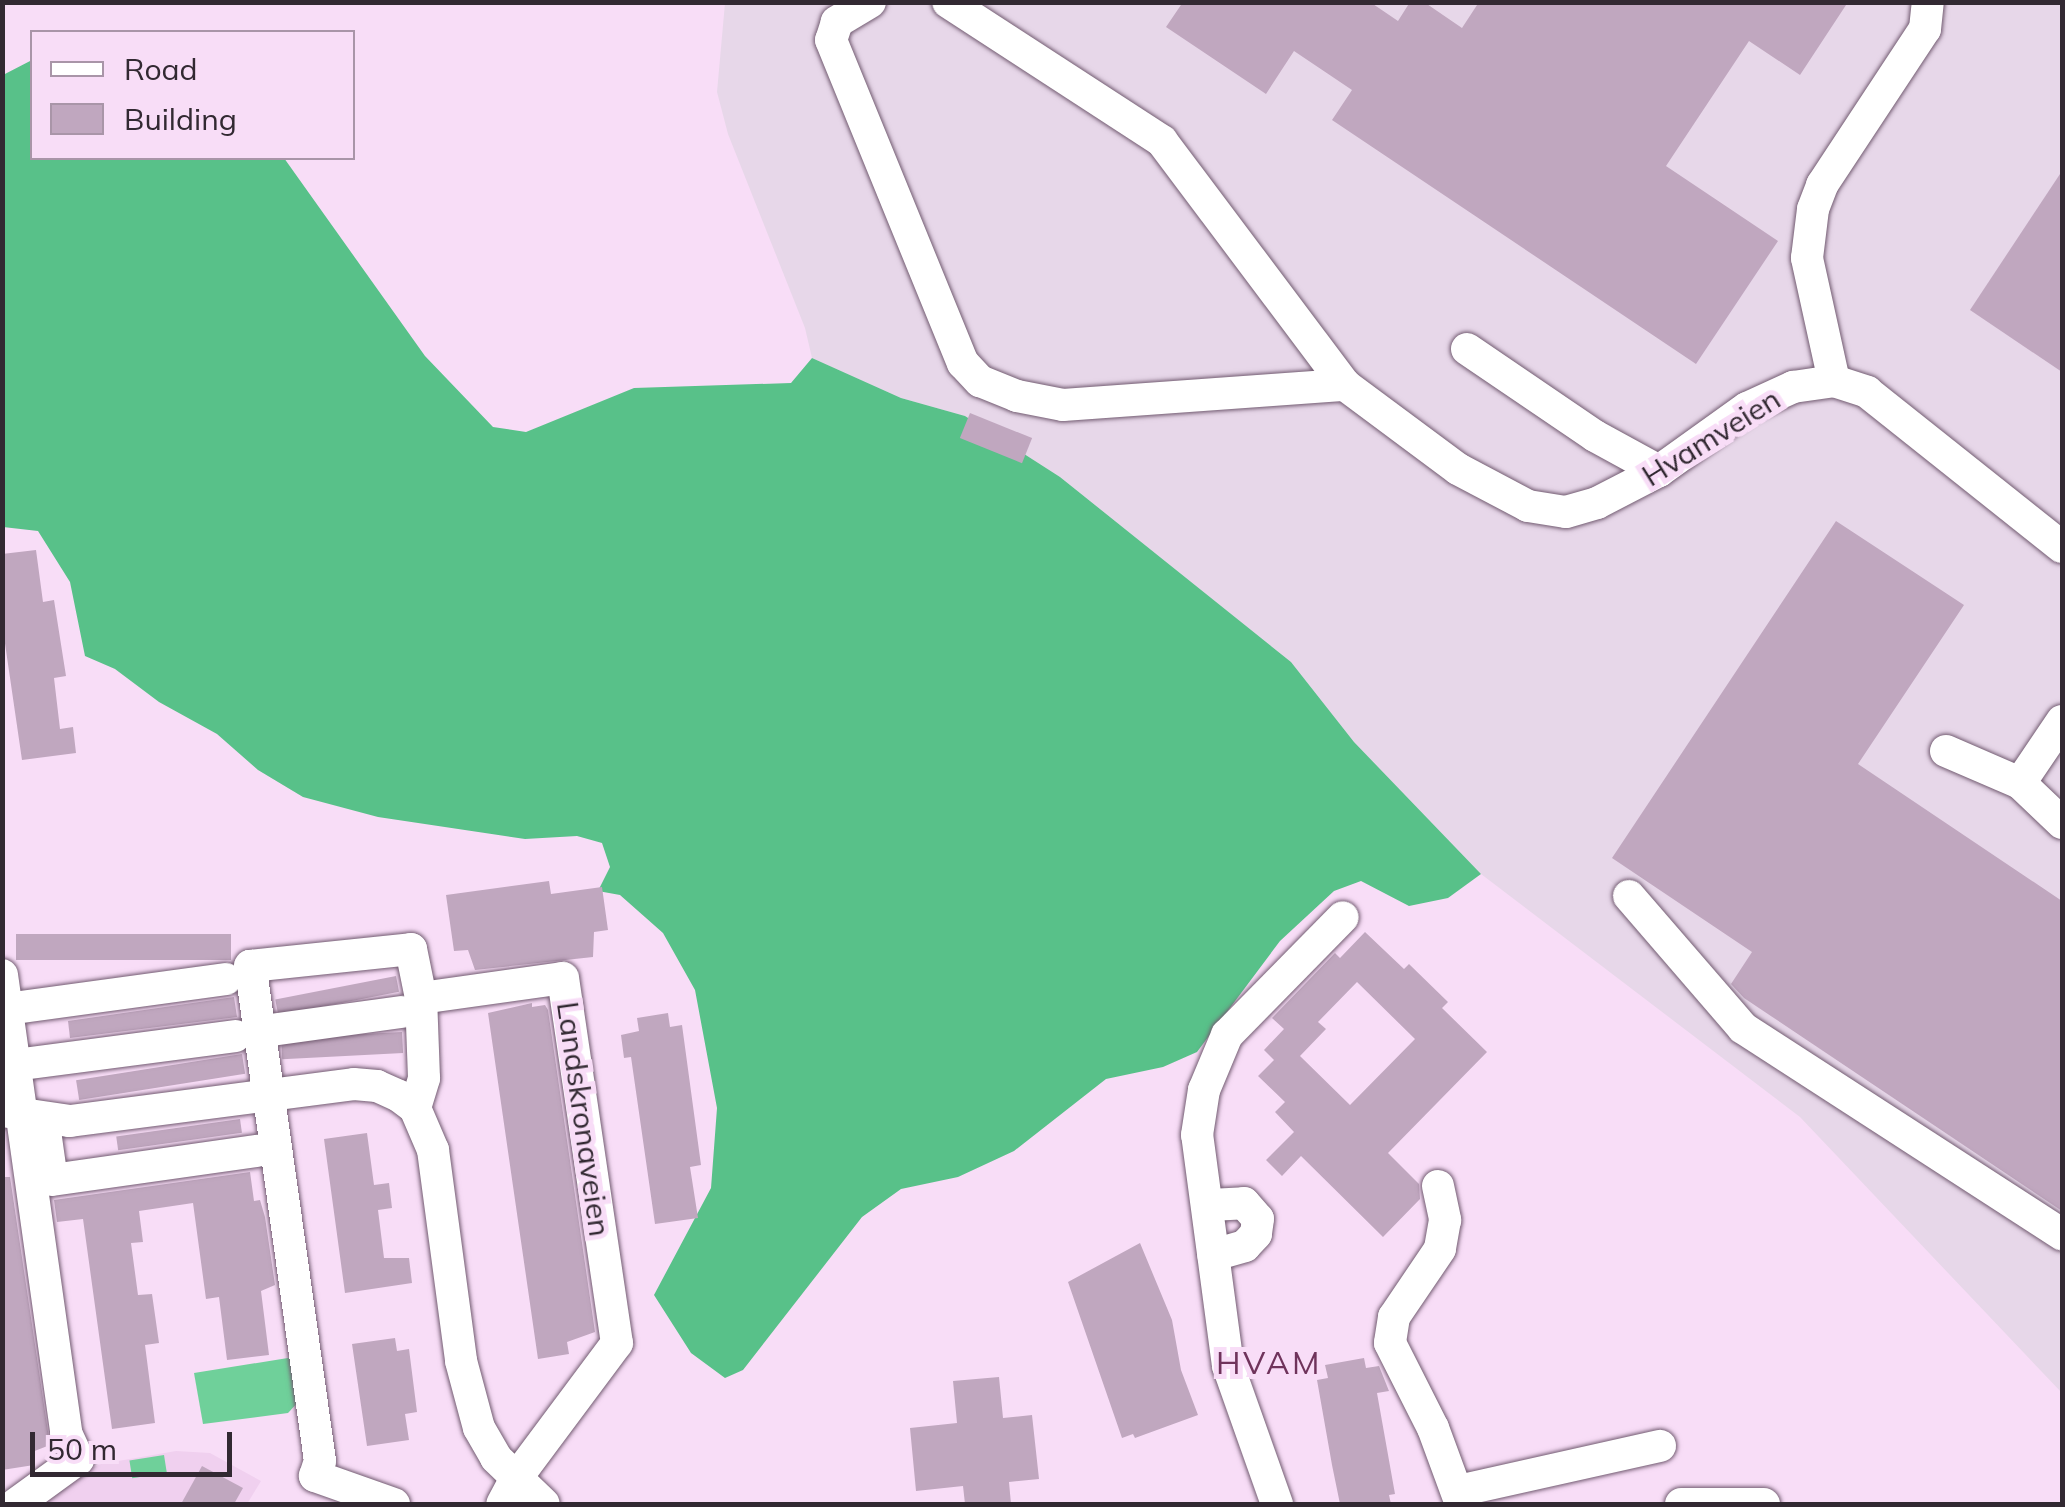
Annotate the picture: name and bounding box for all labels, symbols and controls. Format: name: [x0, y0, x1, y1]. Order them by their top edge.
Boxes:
legend: [30, 30, 355, 160]
text: Road: [124, 50, 198, 88]
text: Building: [124, 100, 237, 138]
street label: Hvamveien: [1635, 380, 1787, 494]
street label: Landskronaveien: [550, 999, 618, 1239]
district label: HVAM: [1216, 1343, 1322, 1381]
scale bar: [35, 1412, 238, 1474]
text: 50 m: [47, 1430, 117, 1468]

